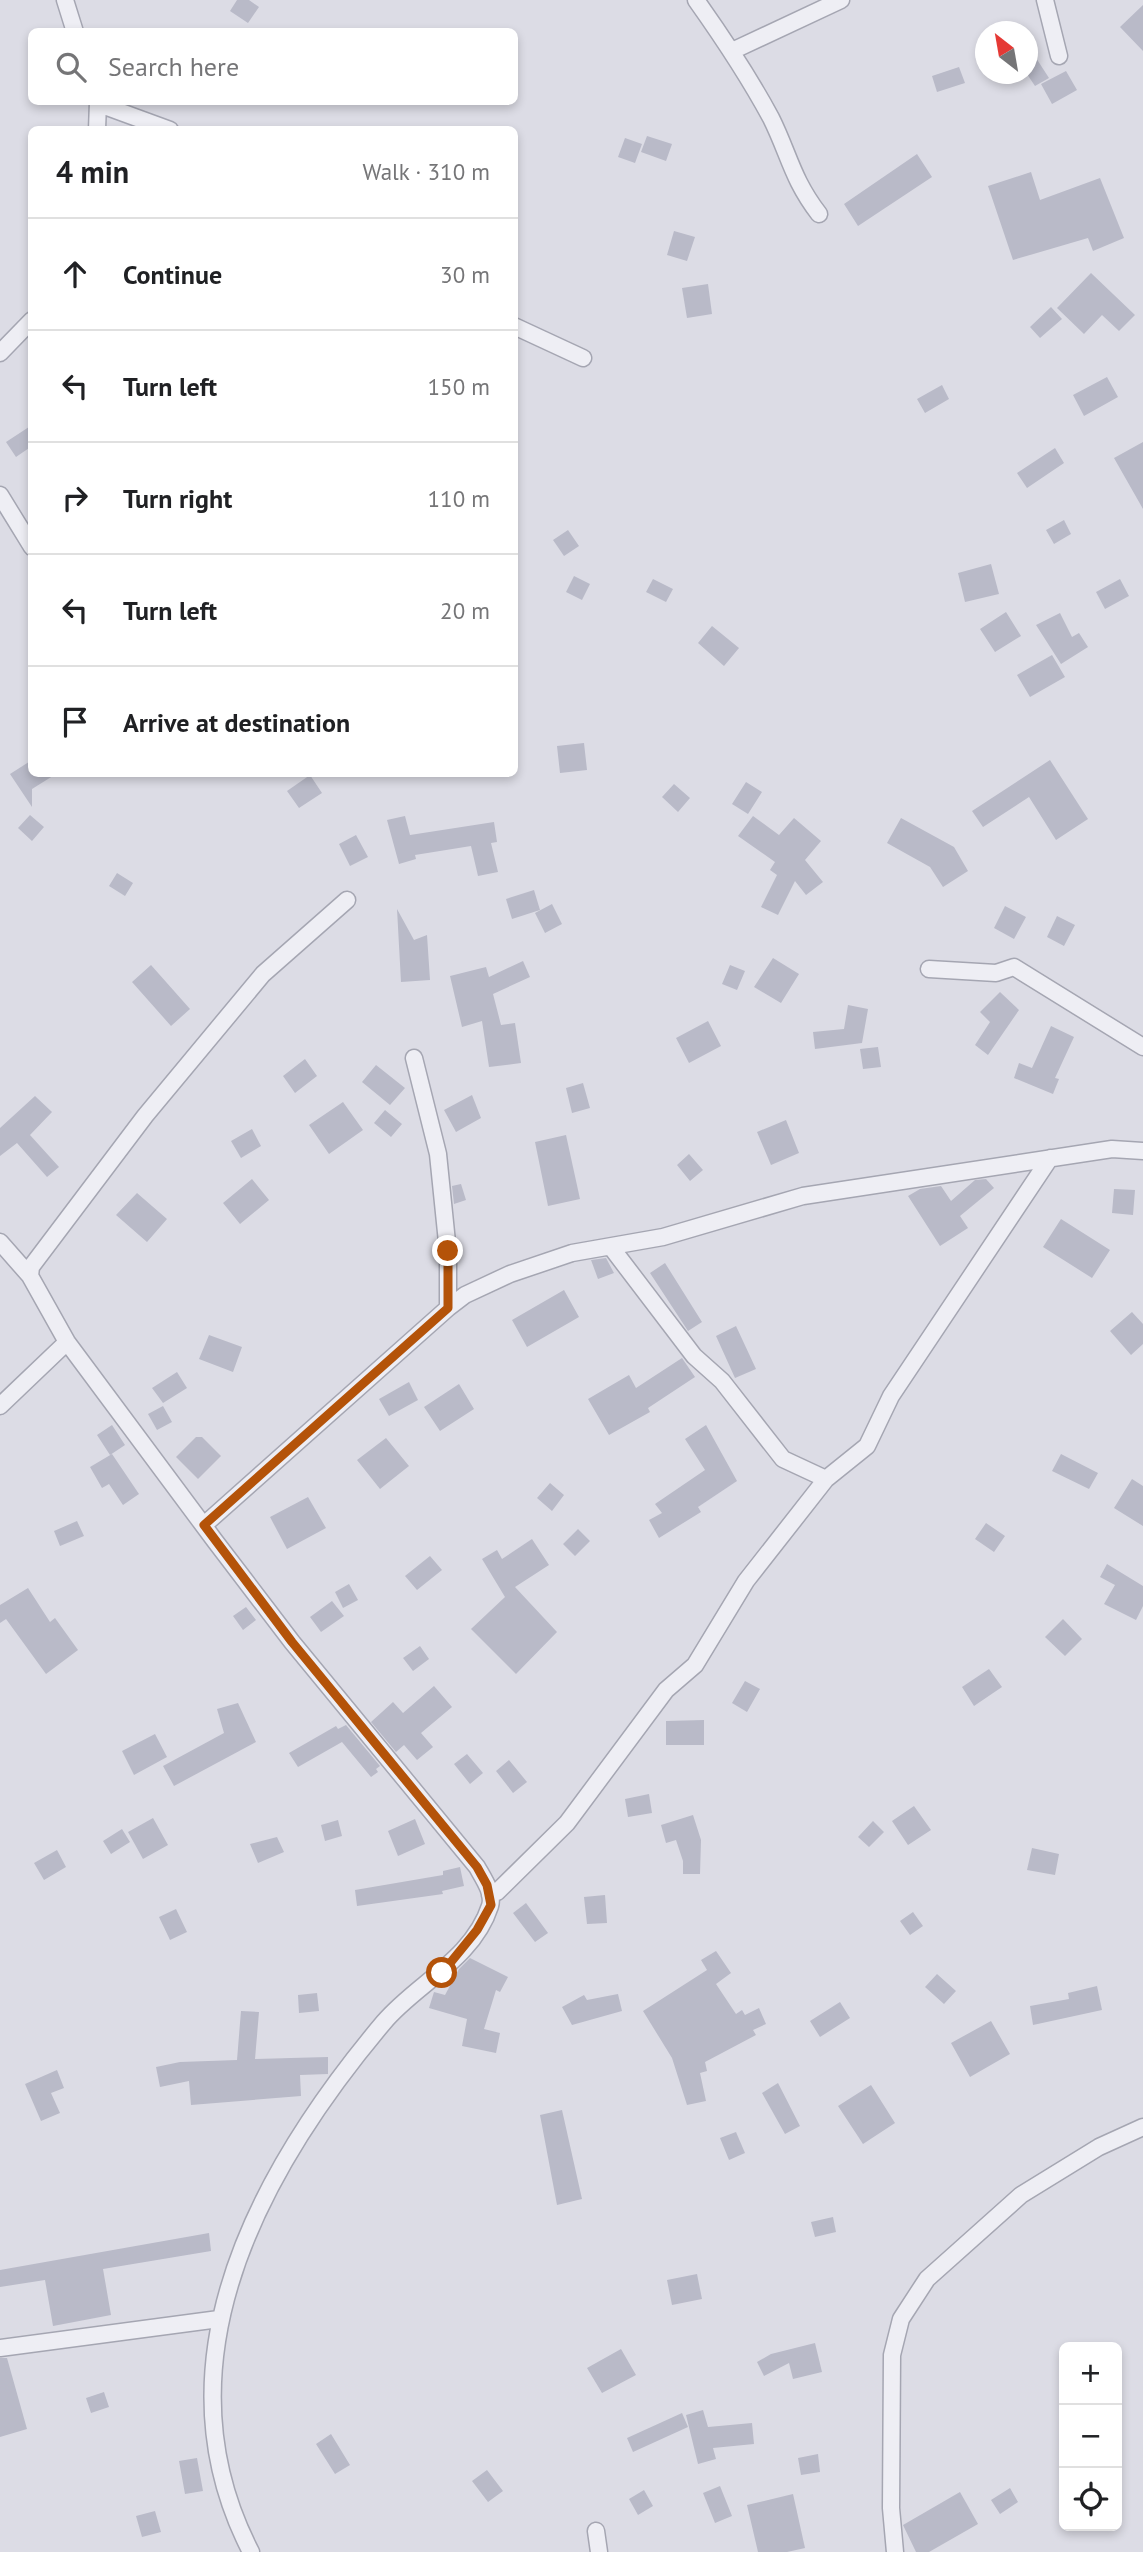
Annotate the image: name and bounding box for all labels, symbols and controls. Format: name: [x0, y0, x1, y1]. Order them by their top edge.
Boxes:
north arrow: [975, 21, 1038, 84]
search box: [28, 28, 518, 105]
icon: search: [52, 48, 90, 86]
text: Search here: [108, 50, 239, 83]
text: 4 min: [56, 152, 129, 191]
text: Walk · 310 m: [363, 157, 490, 186]
icon: ahead: [56, 255, 94, 293]
text: Continue: [123, 258, 222, 291]
text: 30 m: [440, 260, 490, 289]
icon: left: [56, 367, 94, 405]
text: Turn left: [123, 370, 217, 403]
text: 150 m: [428, 372, 490, 401]
icon: right: [56, 479, 94, 517]
text: Turn right: [123, 482, 232, 515]
text: 110 m: [428, 484, 490, 513]
icon: left: [56, 591, 94, 629]
text: Turn left: [123, 594, 217, 627]
text: 20 m: [440, 596, 490, 625]
icon: arrive: [56, 703, 94, 741]
text: Arrive at destination: [123, 706, 350, 739]
route end: [432, 1235, 463, 1266]
route start: [426, 1957, 457, 1988]
map controls: [1059, 2342, 1122, 2531]
button: +: [1059, 2342, 1122, 2405]
button: −: [1059, 2405, 1122, 2468]
button: locate: [1059, 2468, 1122, 2531]

